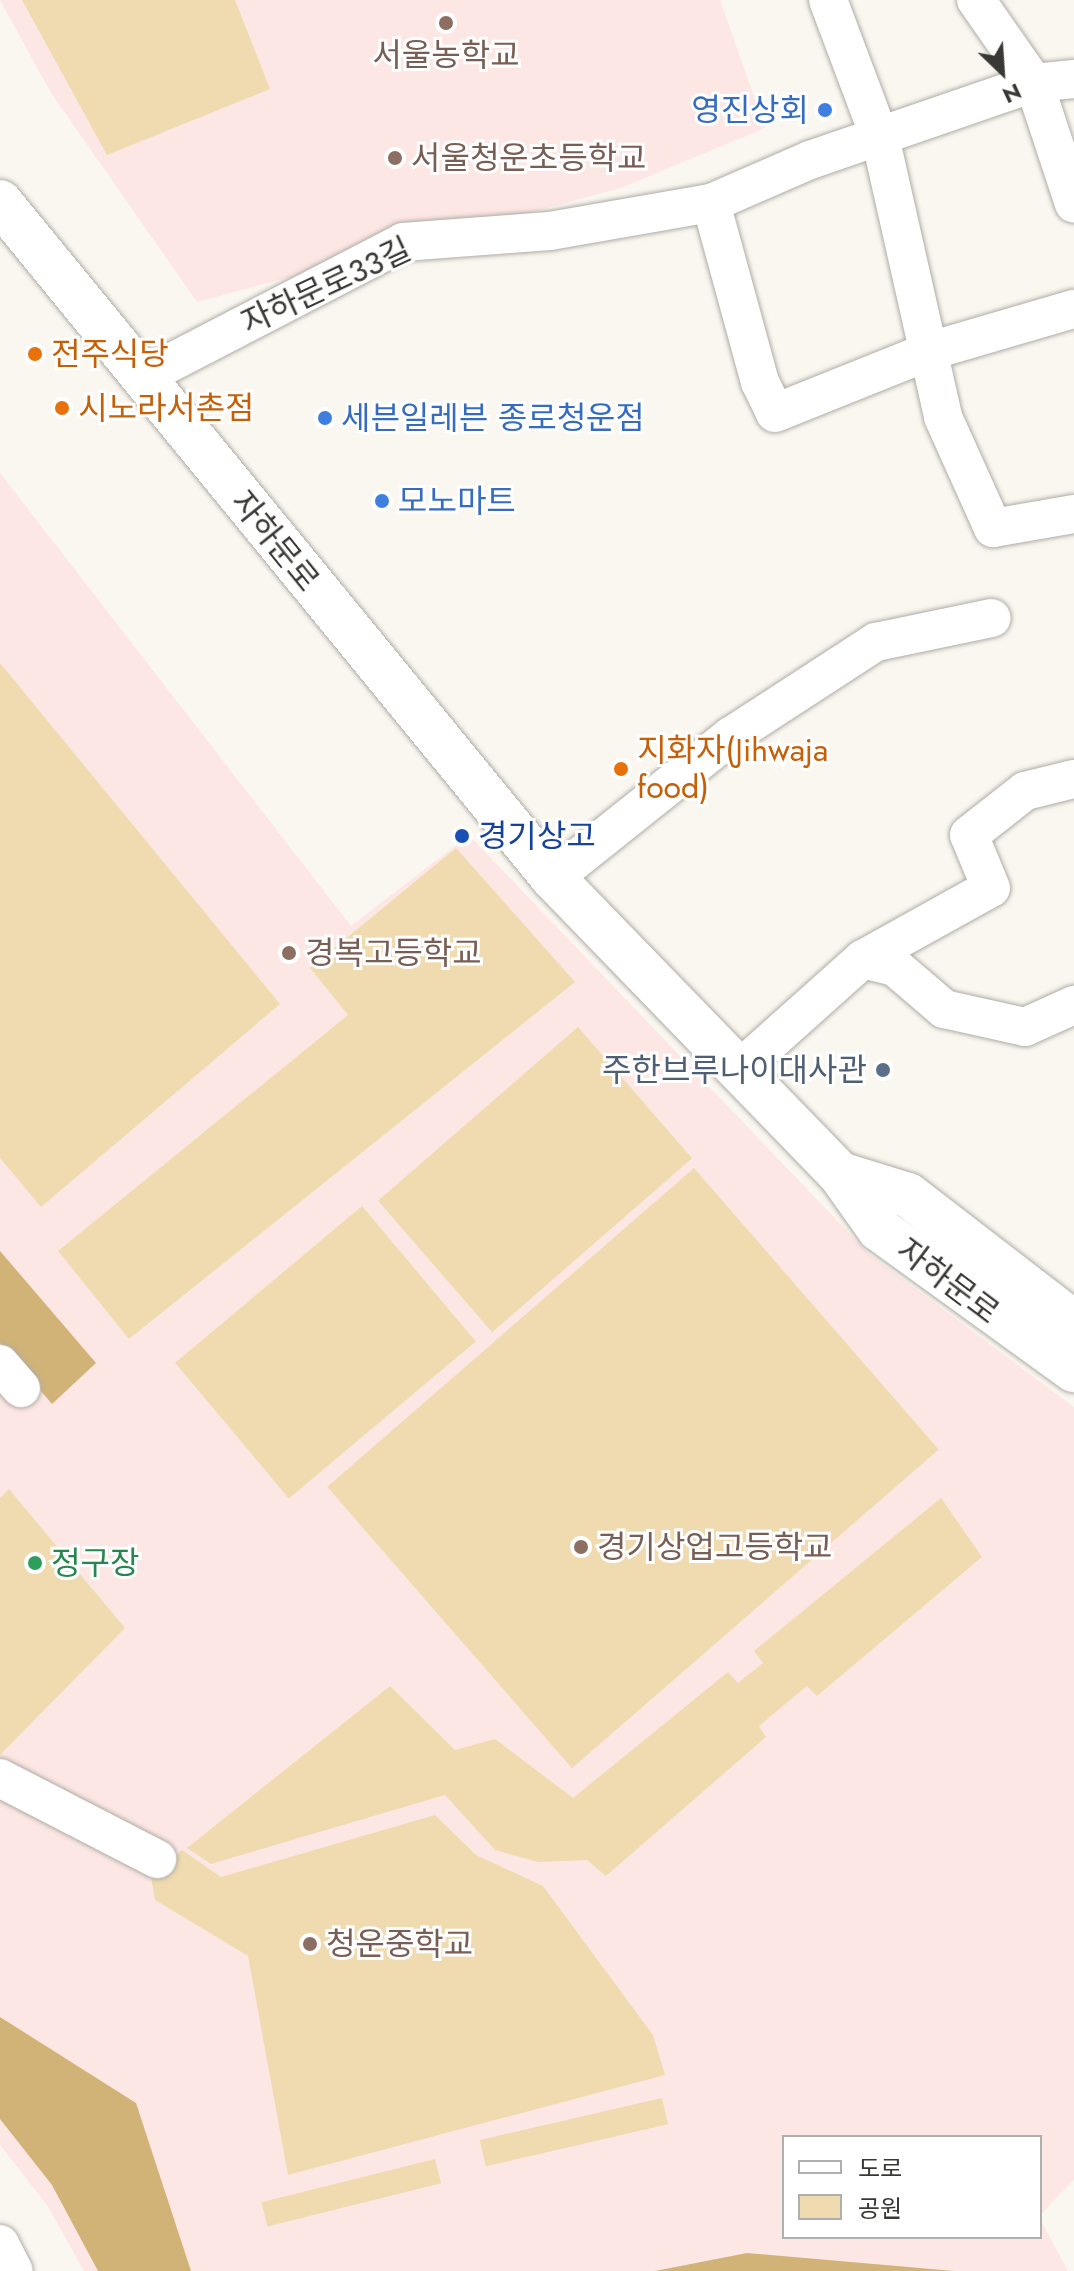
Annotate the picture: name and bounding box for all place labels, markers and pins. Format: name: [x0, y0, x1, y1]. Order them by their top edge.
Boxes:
marker: 서울농학교: [437, 14, 455, 32]
place label: 서울농학교: [372, 36, 520, 74]
place label: 영진상회: [691, 91, 809, 129]
marker: 영진상회: [816, 101, 834, 119]
place label: 서울청운초등학교: [411, 139, 647, 177]
marker: 서울청운초등학교: [386, 149, 404, 167]
place label: 전주식당: [51, 335, 169, 373]
marker: 전주식당: [26, 345, 44, 363]
place label: 시노라서촌점: [78, 389, 255, 427]
marker: 시노라서촌점: [53, 399, 71, 417]
place label: 세븐일레븐 종로청운점: [341, 399, 645, 437]
marker: 세븐일레븐 종로청운점: [316, 409, 334, 427]
place label: 모노마트: [398, 482, 516, 520]
marker: 모노마트: [373, 492, 391, 510]
place label: 지화자(Jihwaja food): [637, 732, 828, 807]
marker: 지화자(Jihwaja food): [612, 760, 630, 778]
place label: 경기상고: [478, 817, 596, 855]
marker: 경기상고: [453, 827, 471, 845]
place label: 경복고등학교: [305, 934, 482, 972]
marker: 경복고등학교: [280, 944, 298, 962]
place label: 주한브루나이대사관: [602, 1051, 867, 1089]
marker: 주한브루나이대사관: [874, 1061, 892, 1079]
place label: 경기상업고등학교: [597, 1528, 833, 1566]
marker: 경기상업고등학교: [572, 1538, 590, 1556]
place label: 정구장: [51, 1544, 139, 1582]
marker: 정구장: [26, 1554, 44, 1572]
place label: 청운중학교: [326, 1925, 473, 1963]
marker: 청운중학교: [301, 1935, 319, 1953]

